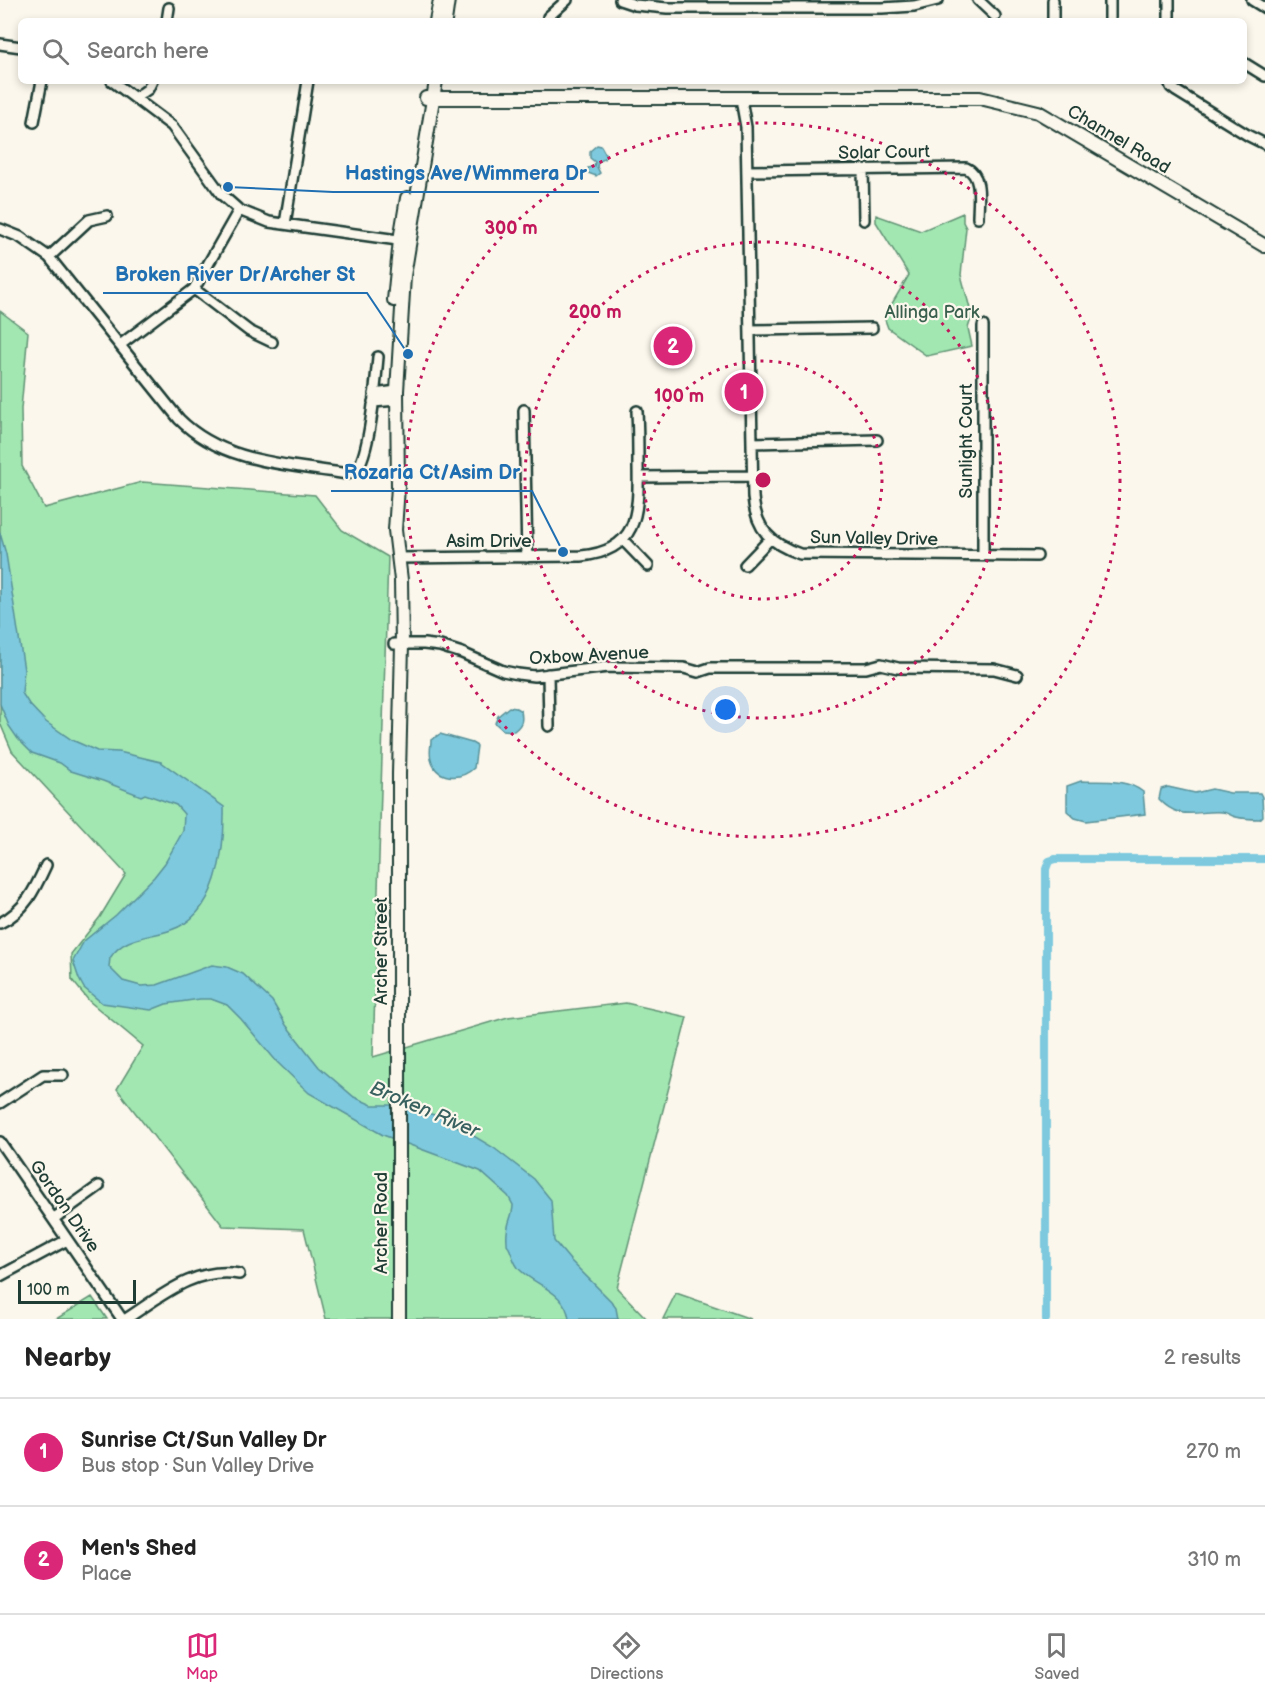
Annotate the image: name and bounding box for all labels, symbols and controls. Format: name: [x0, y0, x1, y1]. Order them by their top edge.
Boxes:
search box: [18, 18, 1247, 84]
icon: search: [39, 35, 72, 68]
text: Search here: [87, 38, 209, 65]
street label: Channel Road: [1063, 100, 1174, 178]
street label: Solar Court: [838, 141, 930, 164]
callout: Hastings Ave/Wimmera Dr: [333, 154, 599, 192]
text: Hastings Ave/Wimmera Dr: [345, 162, 588, 186]
text: 300 m: [484, 218, 538, 239]
callout: Broken River Dr/Archer St: [103, 255, 367, 293]
text: Broken River Dr/Archer St: [115, 263, 355, 287]
text: 200 m: [568, 302, 622, 323]
park label: Allinga Park: [885, 302, 980, 323]
pin: 2: [654, 324, 692, 368]
pin: 1: [724, 370, 764, 414]
street label: Sunlight Court: [956, 383, 977, 499]
text: 100 m: [654, 386, 704, 407]
callout: Rozaria Ct/Asim Dr: [331, 453, 532, 491]
text: Rozaria Ct/Asim Dr: [344, 461, 521, 485]
centre of rings: [753, 470, 773, 490]
street label: Sun Valley Drive: [810, 527, 938, 550]
street label: Asim Drive: [446, 531, 532, 552]
street label: Oxbow Avenue: [529, 642, 650, 669]
your location: [711, 695, 740, 724]
street label: Archer Street: [371, 897, 392, 1005]
water label: Broken River: [366, 1076, 484, 1144]
street label: Gordon Drive: [25, 1156, 104, 1257]
street label: Archer Road: [371, 1172, 392, 1274]
scale bar: [18, 1277, 136, 1304]
text: 100 m: [27, 1281, 70, 1300]
text: Nearby: [24, 1343, 111, 1374]
text: 2 results: [1164, 1346, 1241, 1370]
text: Sunrise Ct/Sun Valley Dr: [81, 1427, 326, 1454]
text: 1: [39, 1440, 48, 1464]
text: 270 m: [1186, 1440, 1241, 1464]
text: Bus stop · Sun Valley Drive: [81, 1454, 314, 1478]
text: Men's Shed: [81, 1535, 197, 1562]
text: 2: [38, 1548, 49, 1572]
text: 310 m: [1187, 1548, 1241, 1572]
text: Place: [81, 1562, 132, 1586]
tab: Map: [186, 1629, 219, 1684]
tab: Directions: [590, 1629, 663, 1684]
tab: Saved: [1034, 1629, 1079, 1684]

